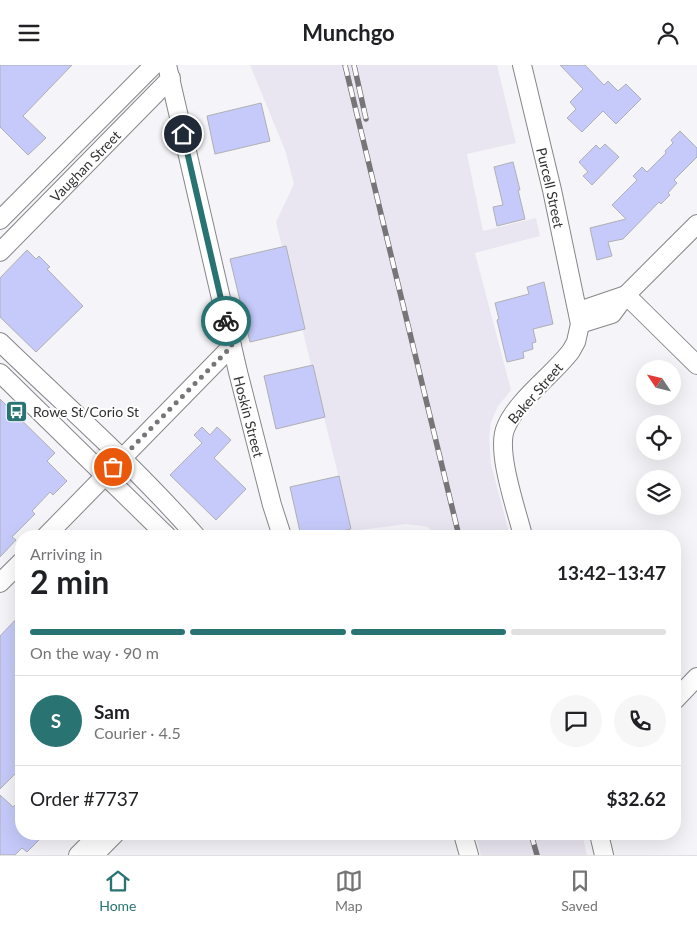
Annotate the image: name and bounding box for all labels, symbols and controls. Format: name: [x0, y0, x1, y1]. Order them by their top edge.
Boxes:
icon: menu: [15, 19, 43, 47]
text: Munchgo: [302, 19, 395, 46]
icon: person: [654, 19, 682, 47]
pin: [162, 113, 204, 155]
icon: home: [169, 120, 197, 148]
street label: Vaughan Street: [46, 126, 124, 205]
street label: Purcell Street: [534, 146, 568, 229]
courier: [201, 296, 251, 346]
icon: bike: [212, 307, 240, 335]
street label: Baker Street: [504, 359, 566, 427]
north arrow: [636, 360, 681, 405]
map controls: [636, 360, 681, 515]
street label: Hoskin Street: [231, 374, 268, 459]
bus stop icon: Rowe St/Corio St: [5, 399, 29, 423]
place label: Rowe St/Corio St: [33, 403, 139, 420]
button: locate: [636, 415, 681, 460]
pin: [92, 446, 134, 488]
icon: bag: [99, 453, 127, 481]
button: layers: [636, 470, 681, 515]
text: Arriving in: [30, 544, 103, 563]
text: 13:42–13:47: [557, 561, 666, 584]
text: 2 min: [30, 562, 109, 601]
text: On the way · 90 m: [30, 643, 159, 662]
button: chat: [550, 695, 602, 747]
button: phone: [614, 695, 666, 747]
text: Sam: [94, 700, 130, 723]
text: S: [51, 709, 61, 732]
text: Courier · 4.5: [94, 723, 181, 742]
text: Order #7737: [30, 787, 139, 810]
text: $32.62: [606, 787, 666, 810]
tab: Home: [99, 867, 137, 914]
tab: Map: [335, 867, 363, 914]
tab: Saved: [561, 867, 598, 914]

